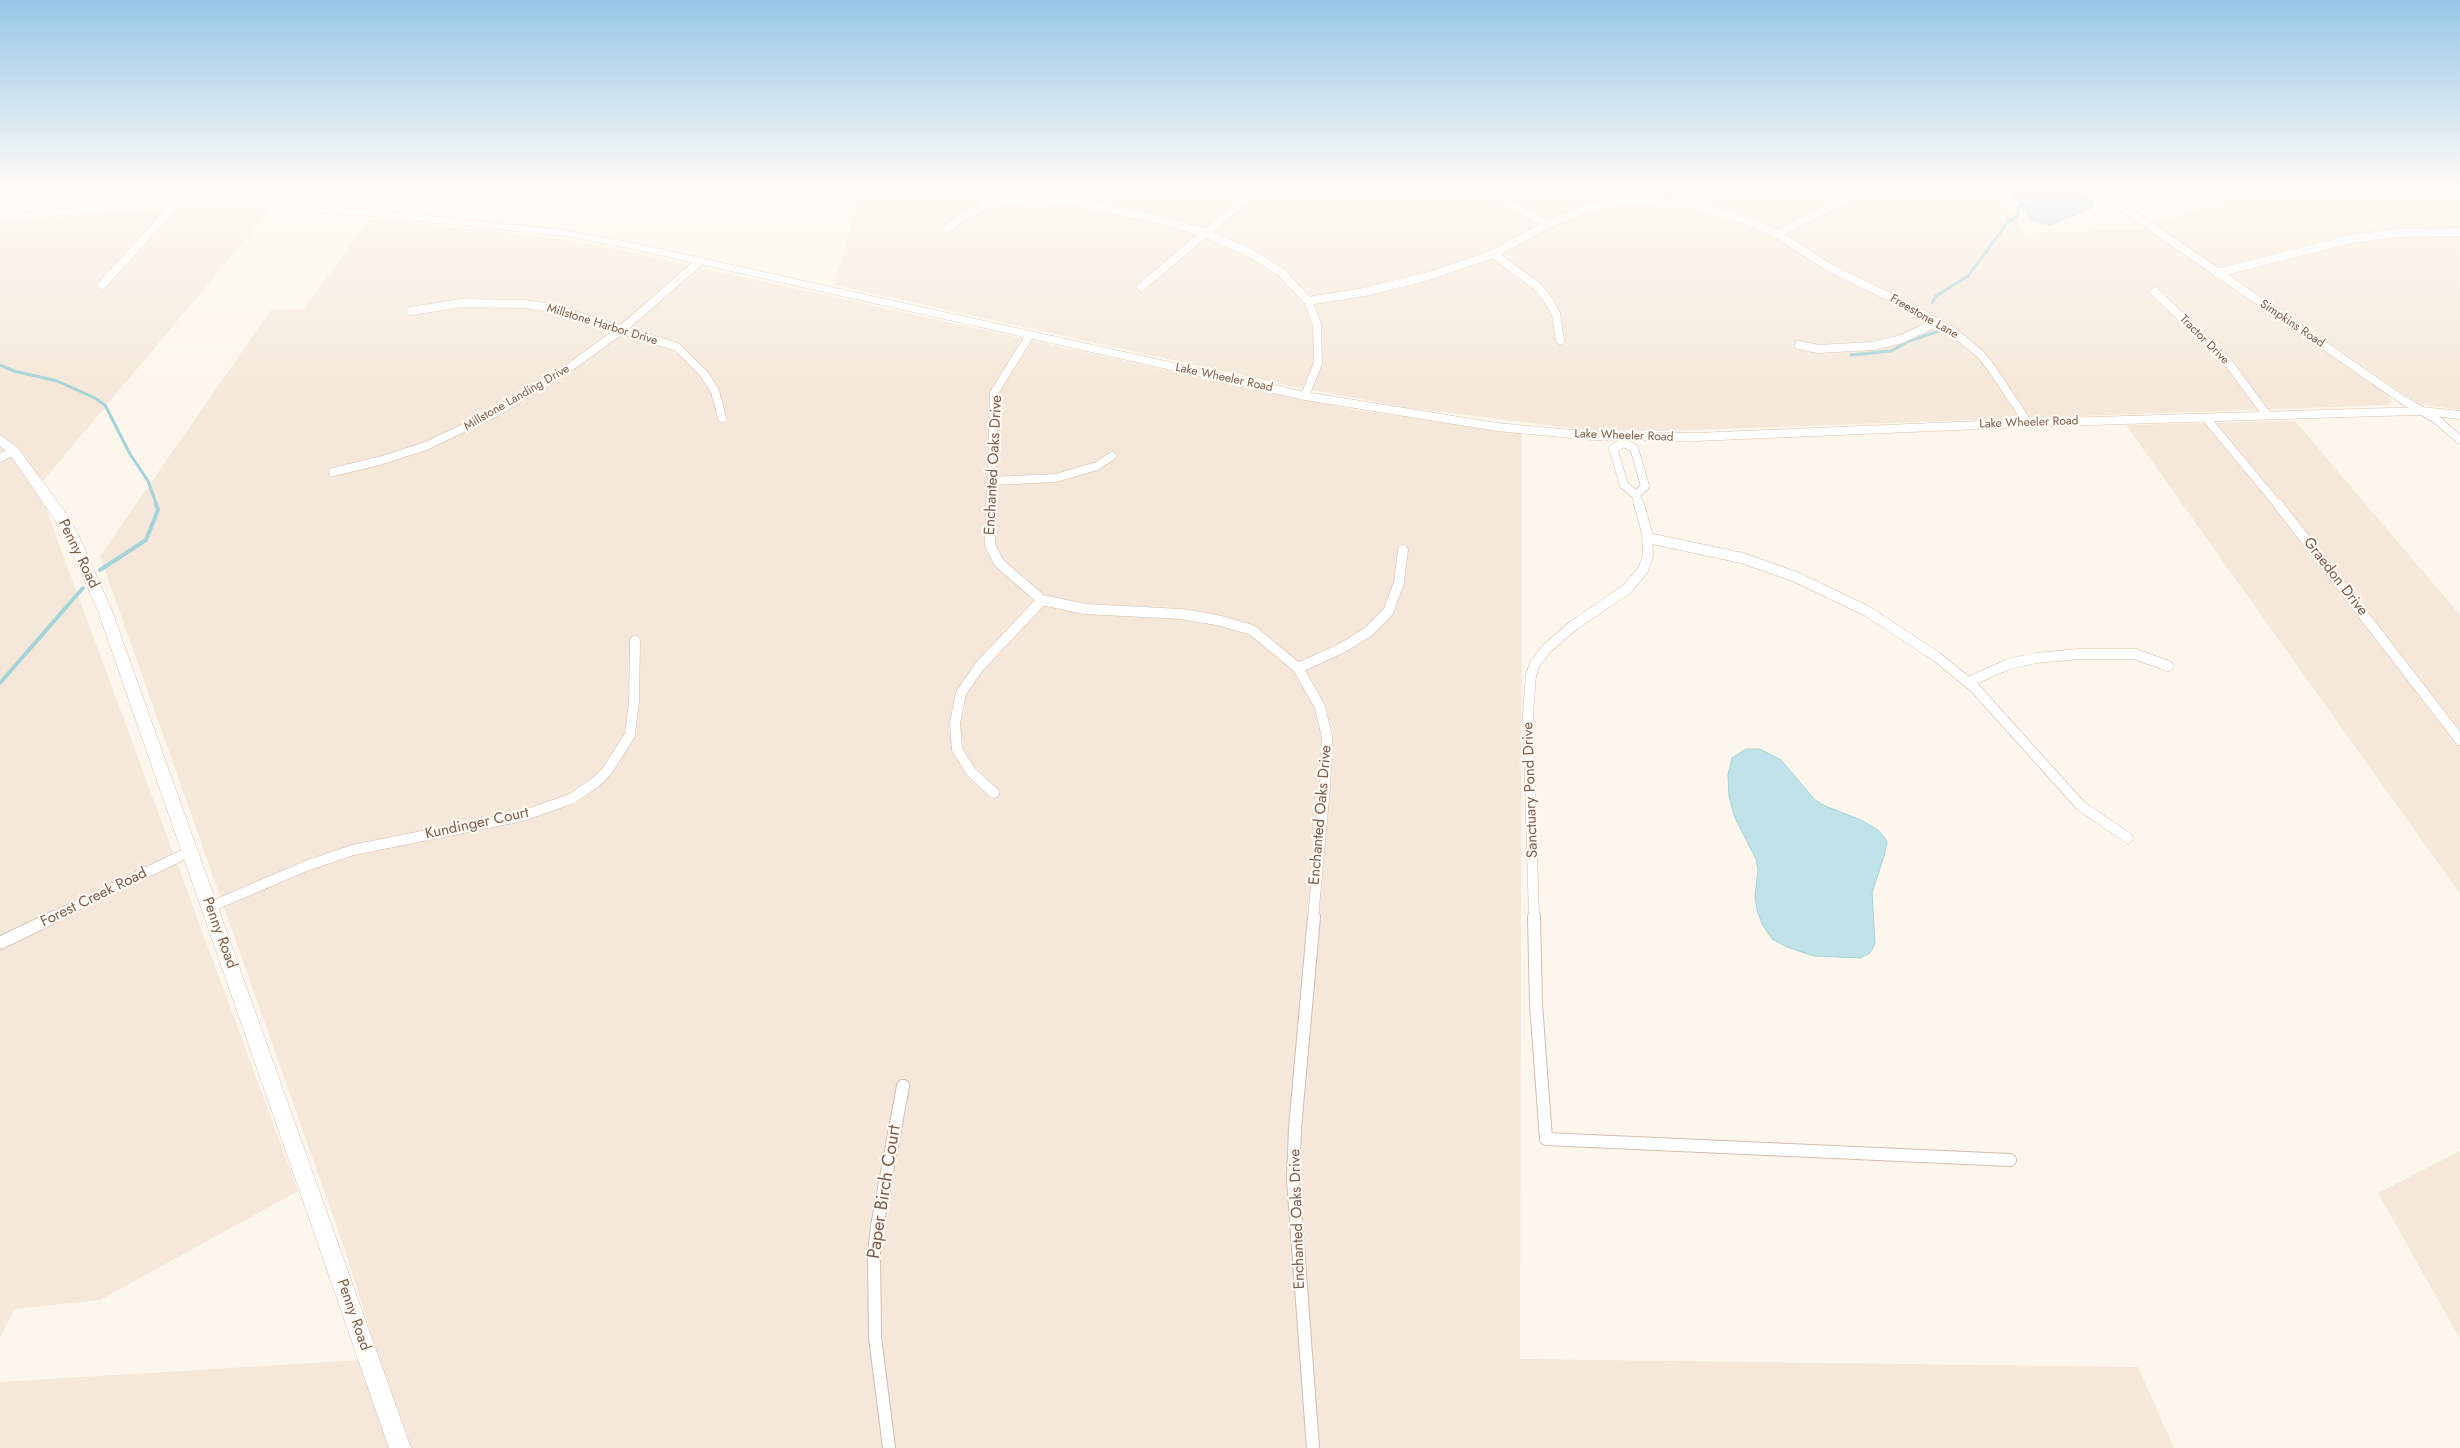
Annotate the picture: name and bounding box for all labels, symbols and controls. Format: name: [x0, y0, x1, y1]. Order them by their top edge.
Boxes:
street label: Freestone Lane: [1887, 292, 1961, 342]
street label: Simpkins Road: [2257, 297, 2327, 351]
street label: Millstone Harbor Drive: [545, 301, 659, 349]
street label: Tractor Drive: [2176, 312, 2232, 368]
street label: Lake Wheeler Road: [1174, 361, 1274, 395]
street label: Millstone Landing Drive: [462, 362, 572, 434]
street label: Enchanted Oaks Drive: [981, 395, 1007, 535]
street label: Lake Wheeler Road: [1979, 414, 2079, 432]
street label: Lake Wheeler Road: [1574, 427, 1674, 445]
street label: Penny Road: [54, 517, 102, 591]
street label: Graedon Drive: [2299, 534, 2371, 620]
street label: Sanctuary Pond Drive: [1520, 722, 1542, 858]
street label: Enchanted Oaks Drive: [1306, 744, 1336, 886]
street label: Kundinger Court: [424, 804, 530, 844]
street label: Forest Creek Road: [38, 864, 150, 932]
street label: Penny Road: [198, 895, 240, 971]
street label: Paper Birch Court: [864, 1124, 906, 1260]
street label: Enchanted Oaks Drive: [1287, 1149, 1309, 1289]
street label: Penny Road: [332, 1277, 374, 1353]

